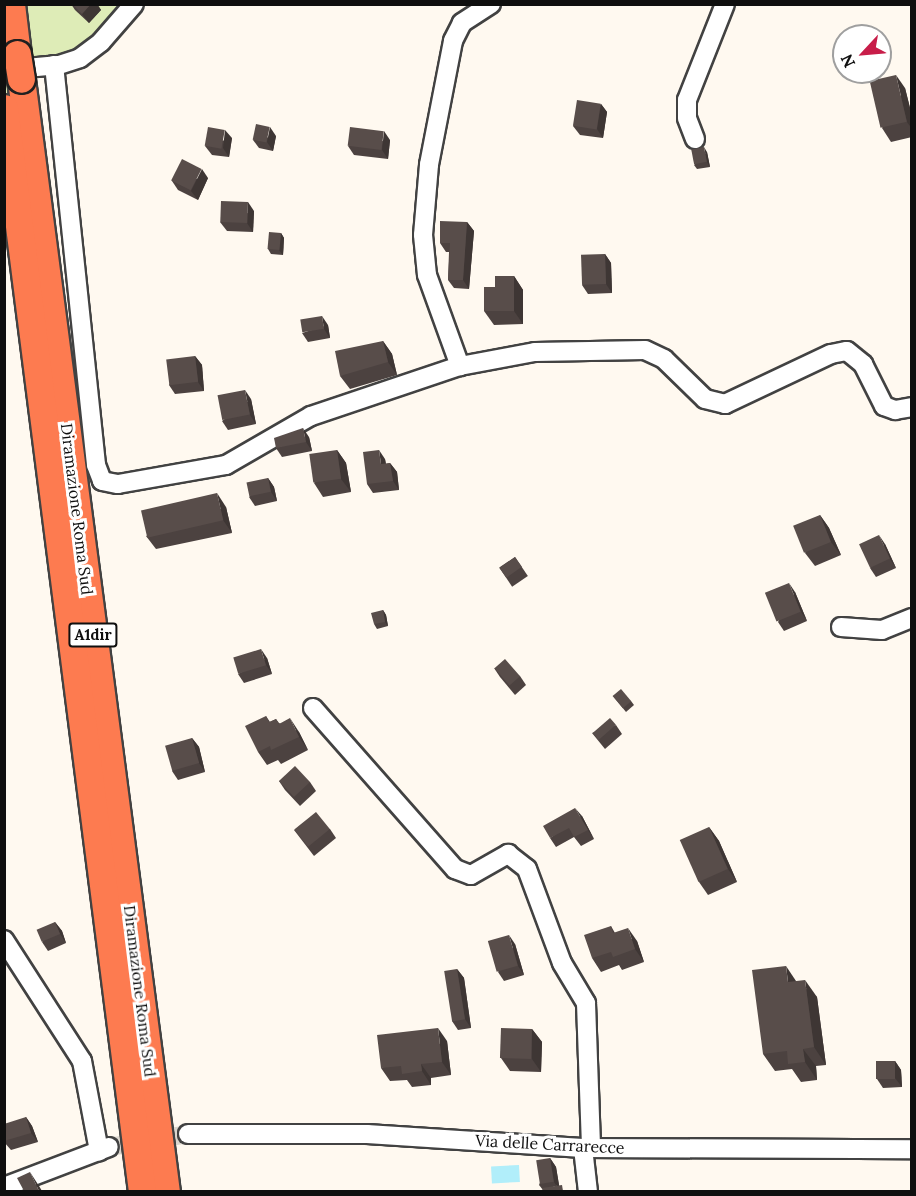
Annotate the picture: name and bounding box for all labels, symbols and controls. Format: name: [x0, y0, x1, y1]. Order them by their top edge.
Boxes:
north arrow: [832, 24, 892, 84]
text: N: [836, 51, 859, 71]
street label: Diramazione Roma Sud: [57, 422, 97, 596]
road number: A1dir: [68, 623, 118, 647]
street label: Diramazione Roma Sud: [120, 904, 160, 1078]
street label: Via delle Carrarecce: [475, 1131, 625, 1157]

